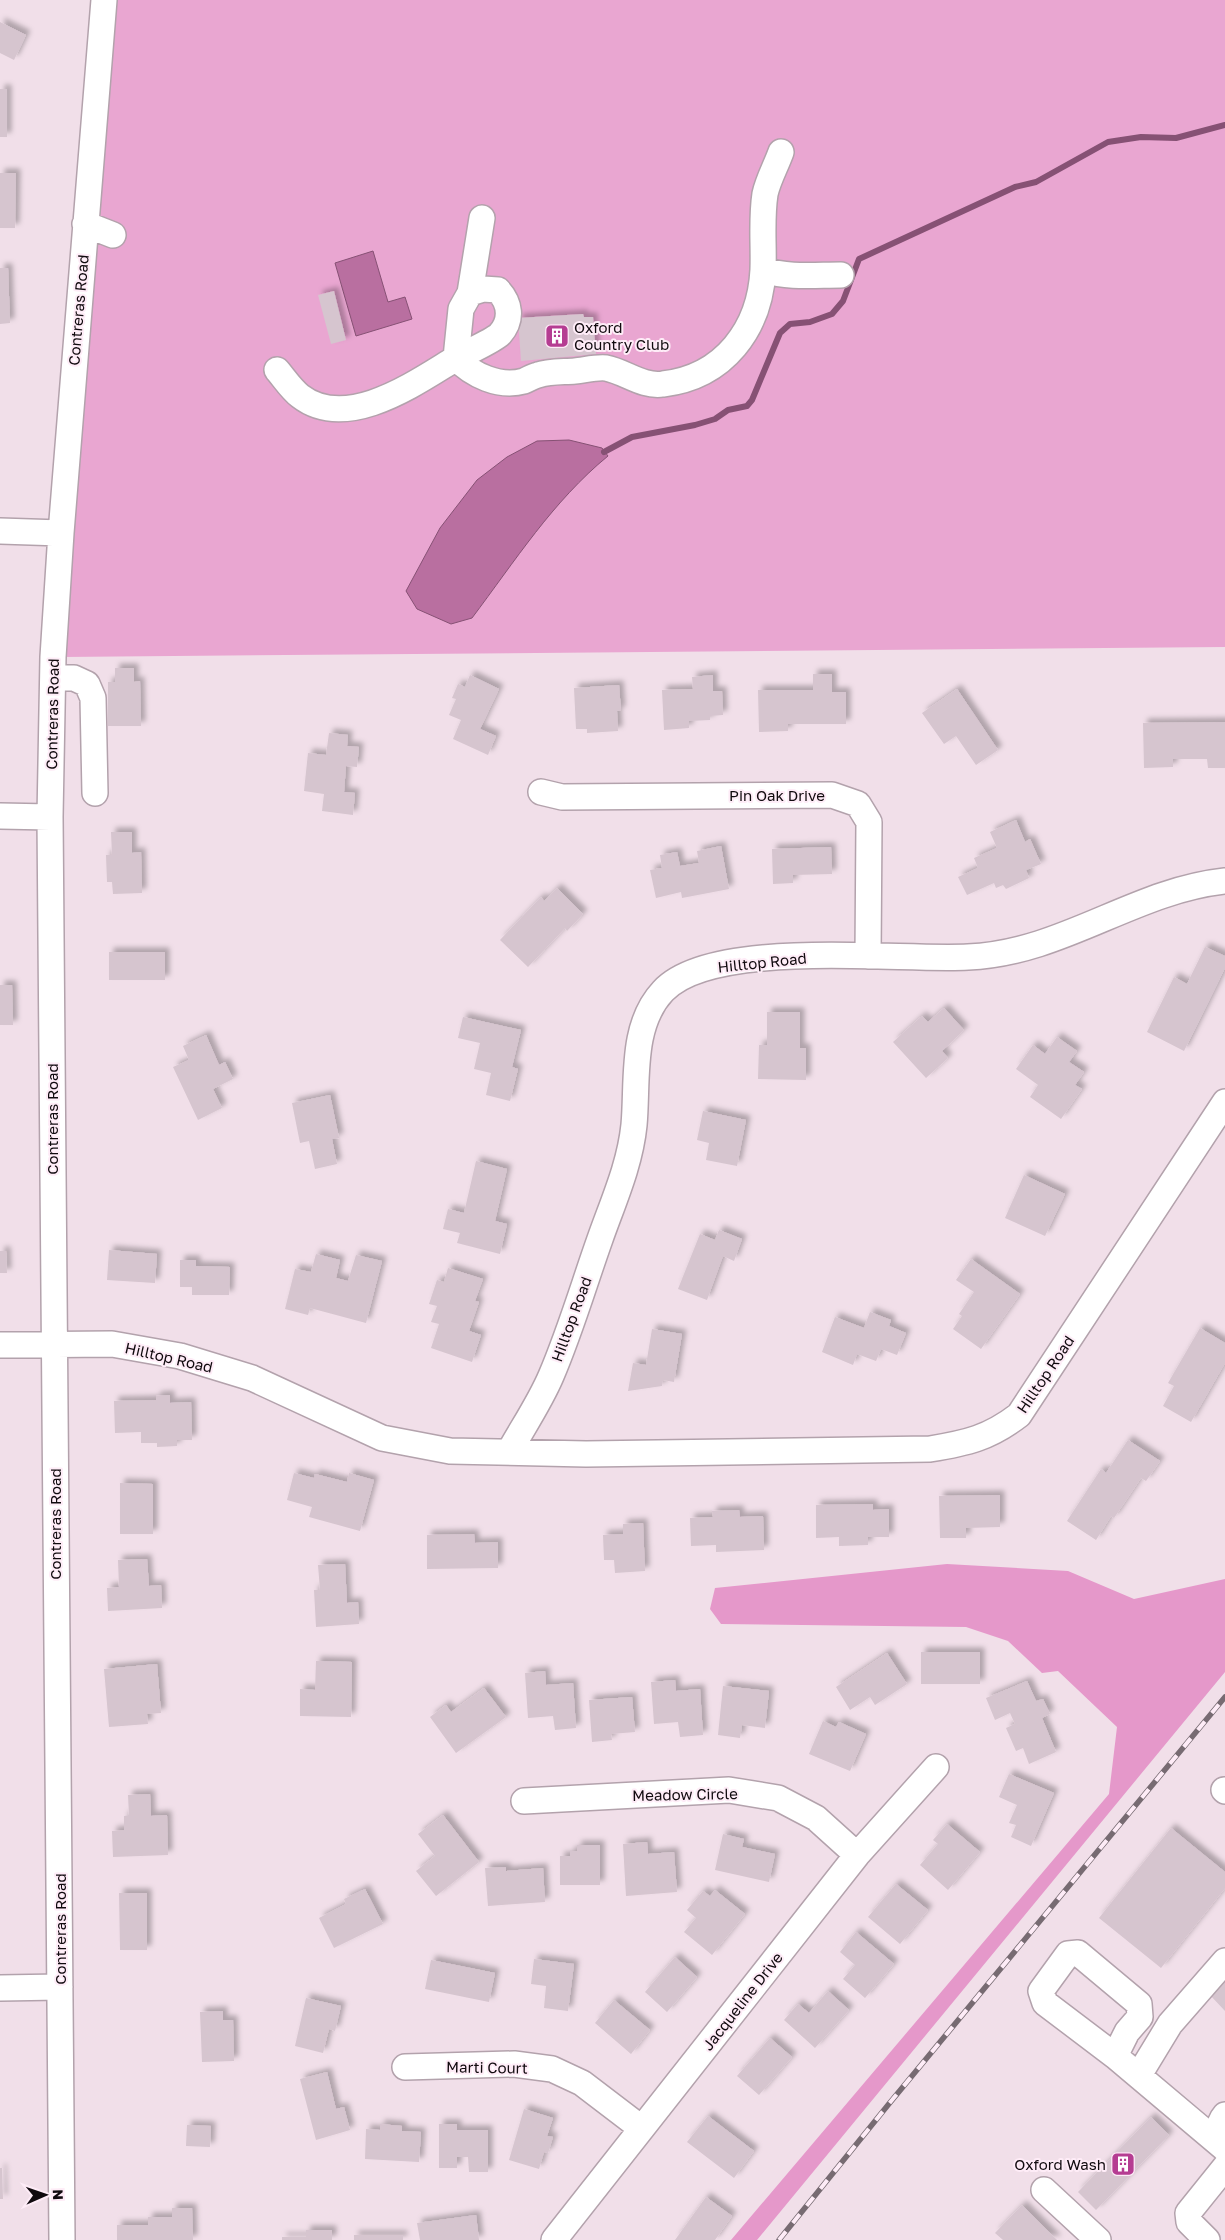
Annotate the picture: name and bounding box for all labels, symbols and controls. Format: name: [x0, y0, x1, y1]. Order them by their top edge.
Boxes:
street label: Contreras Road: [64, 254, 92, 366]
place label: Oxford Country Club: [574, 318, 669, 353]
building icon: Oxford Country Club: [544, 323, 570, 349]
street label: Contreras Road: [42, 658, 62, 770]
street label: Pin Oak Drive: [729, 786, 825, 804]
street label: Hilltop Road: [717, 948, 807, 976]
street label: Contreras Road: [43, 1063, 61, 1175]
street label: Hilltop Road: [547, 1274, 595, 1364]
street label: Hilltop Road: [1013, 1332, 1077, 1416]
street label: Hilltop Road: [123, 1338, 215, 1376]
street label: Contreras Road: [46, 1468, 64, 1580]
street label: Meadow Circle: [632, 1784, 738, 1804]
street label: Contreras Road: [51, 1873, 69, 1985]
street label: Jacqueline Drive: [698, 1948, 786, 2054]
street label: Marti Court: [446, 2057, 528, 2077]
building icon: Oxford Wash: [1110, 2151, 1136, 2177]
place label: Oxford Wash: [1014, 2155, 1106, 2173]
north arrow: [20, 2170, 70, 2220]
text: N: [50, 2189, 67, 2200]

